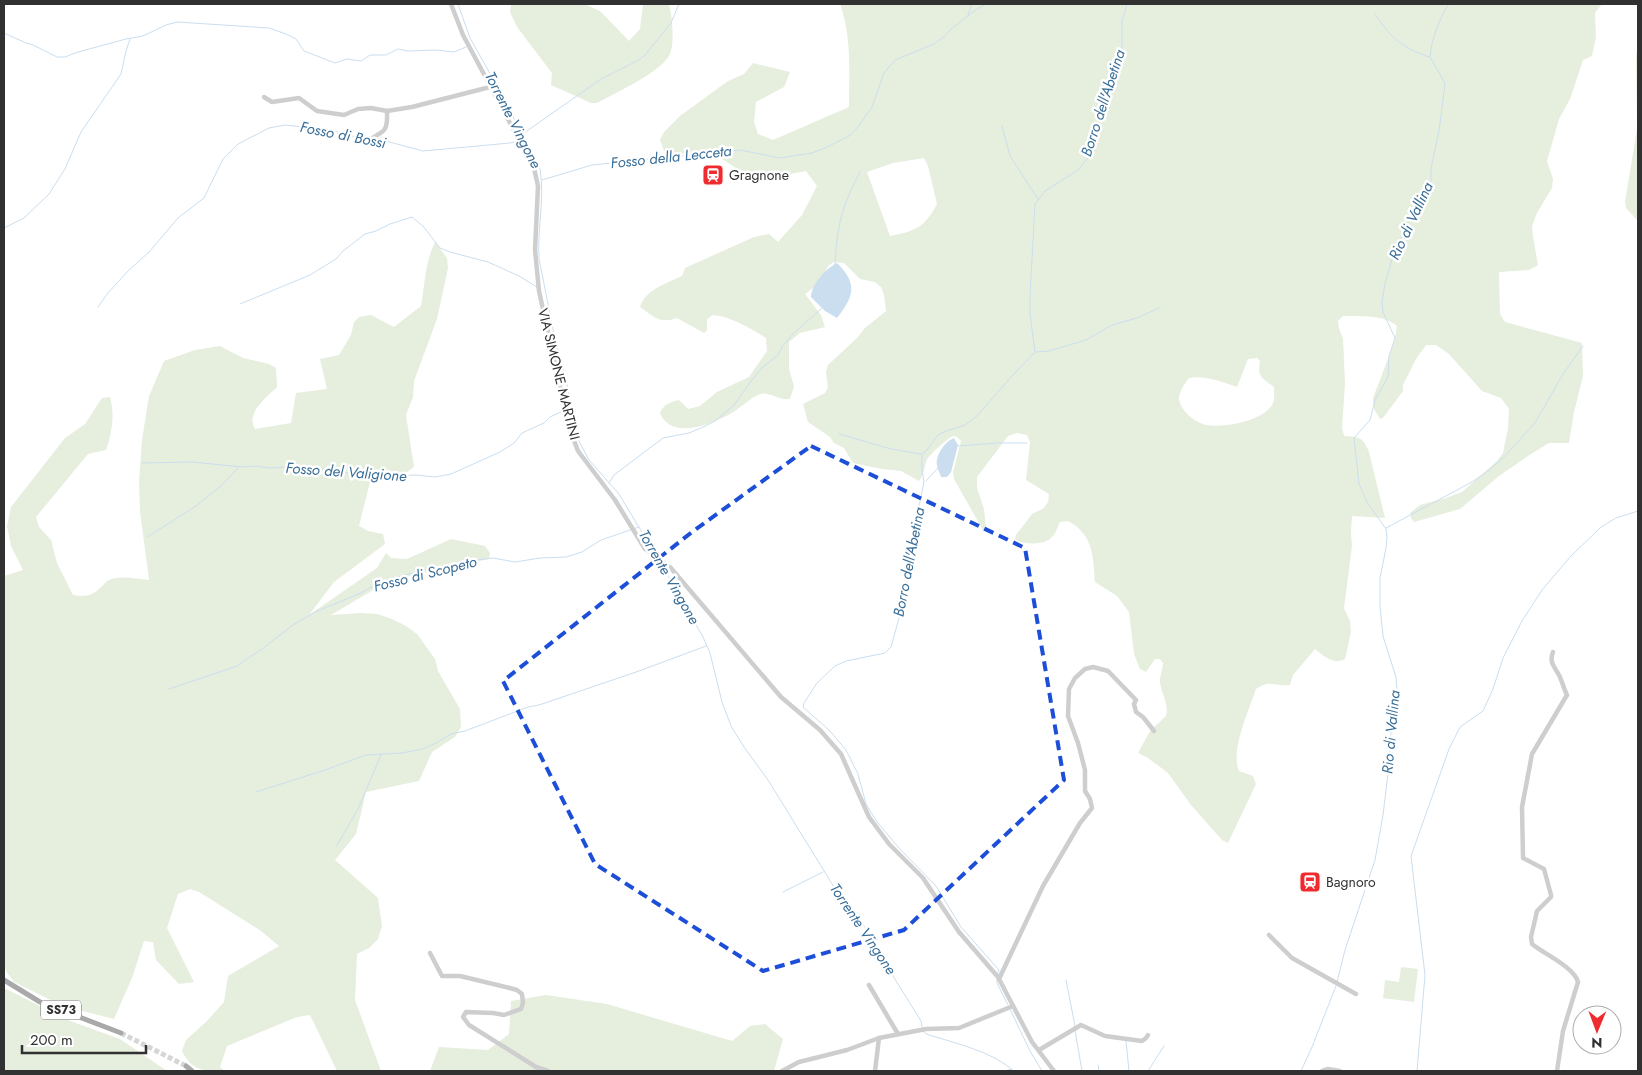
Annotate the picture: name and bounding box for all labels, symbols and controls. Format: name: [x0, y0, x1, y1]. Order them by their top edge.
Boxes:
water label: Borro dell'Abetina: [1075, 46, 1131, 159]
water label: Torrente Vingone: [479, 68, 547, 173]
water label: Fosso di Bossi: [298, 116, 388, 154]
water label: Fosso della Lecceta: [609, 140, 733, 174]
station icon: Gragnone: [701, 163, 725, 187]
place label: Gragnone: [729, 165, 789, 185]
water label: Rio di Vallina: [1383, 178, 1439, 264]
street label: VIA SIMONE MARTINI: [533, 306, 585, 442]
water label: Fosso del Valigione: [285, 457, 408, 487]
water label: Borro dell'Abetina: [888, 505, 931, 619]
water label: Torrente Vingone: [633, 526, 705, 629]
water label: Fosso di Scopeto: [371, 551, 479, 597]
water label: Rio di Vallina: [1376, 689, 1406, 775]
station icon: Bagnoro: [1298, 870, 1322, 894]
place label: Bagnoro: [1326, 872, 1376, 892]
water label: Torrente Vingone: [824, 879, 902, 980]
road number: SS73: [41, 1000, 81, 1020]
north arrow: [1572, 1005, 1622, 1055]
scale bar: [22, 1022, 146, 1054]
text: 200 m: [30, 1029, 73, 1051]
text: N: [1591, 1033, 1603, 1053]

